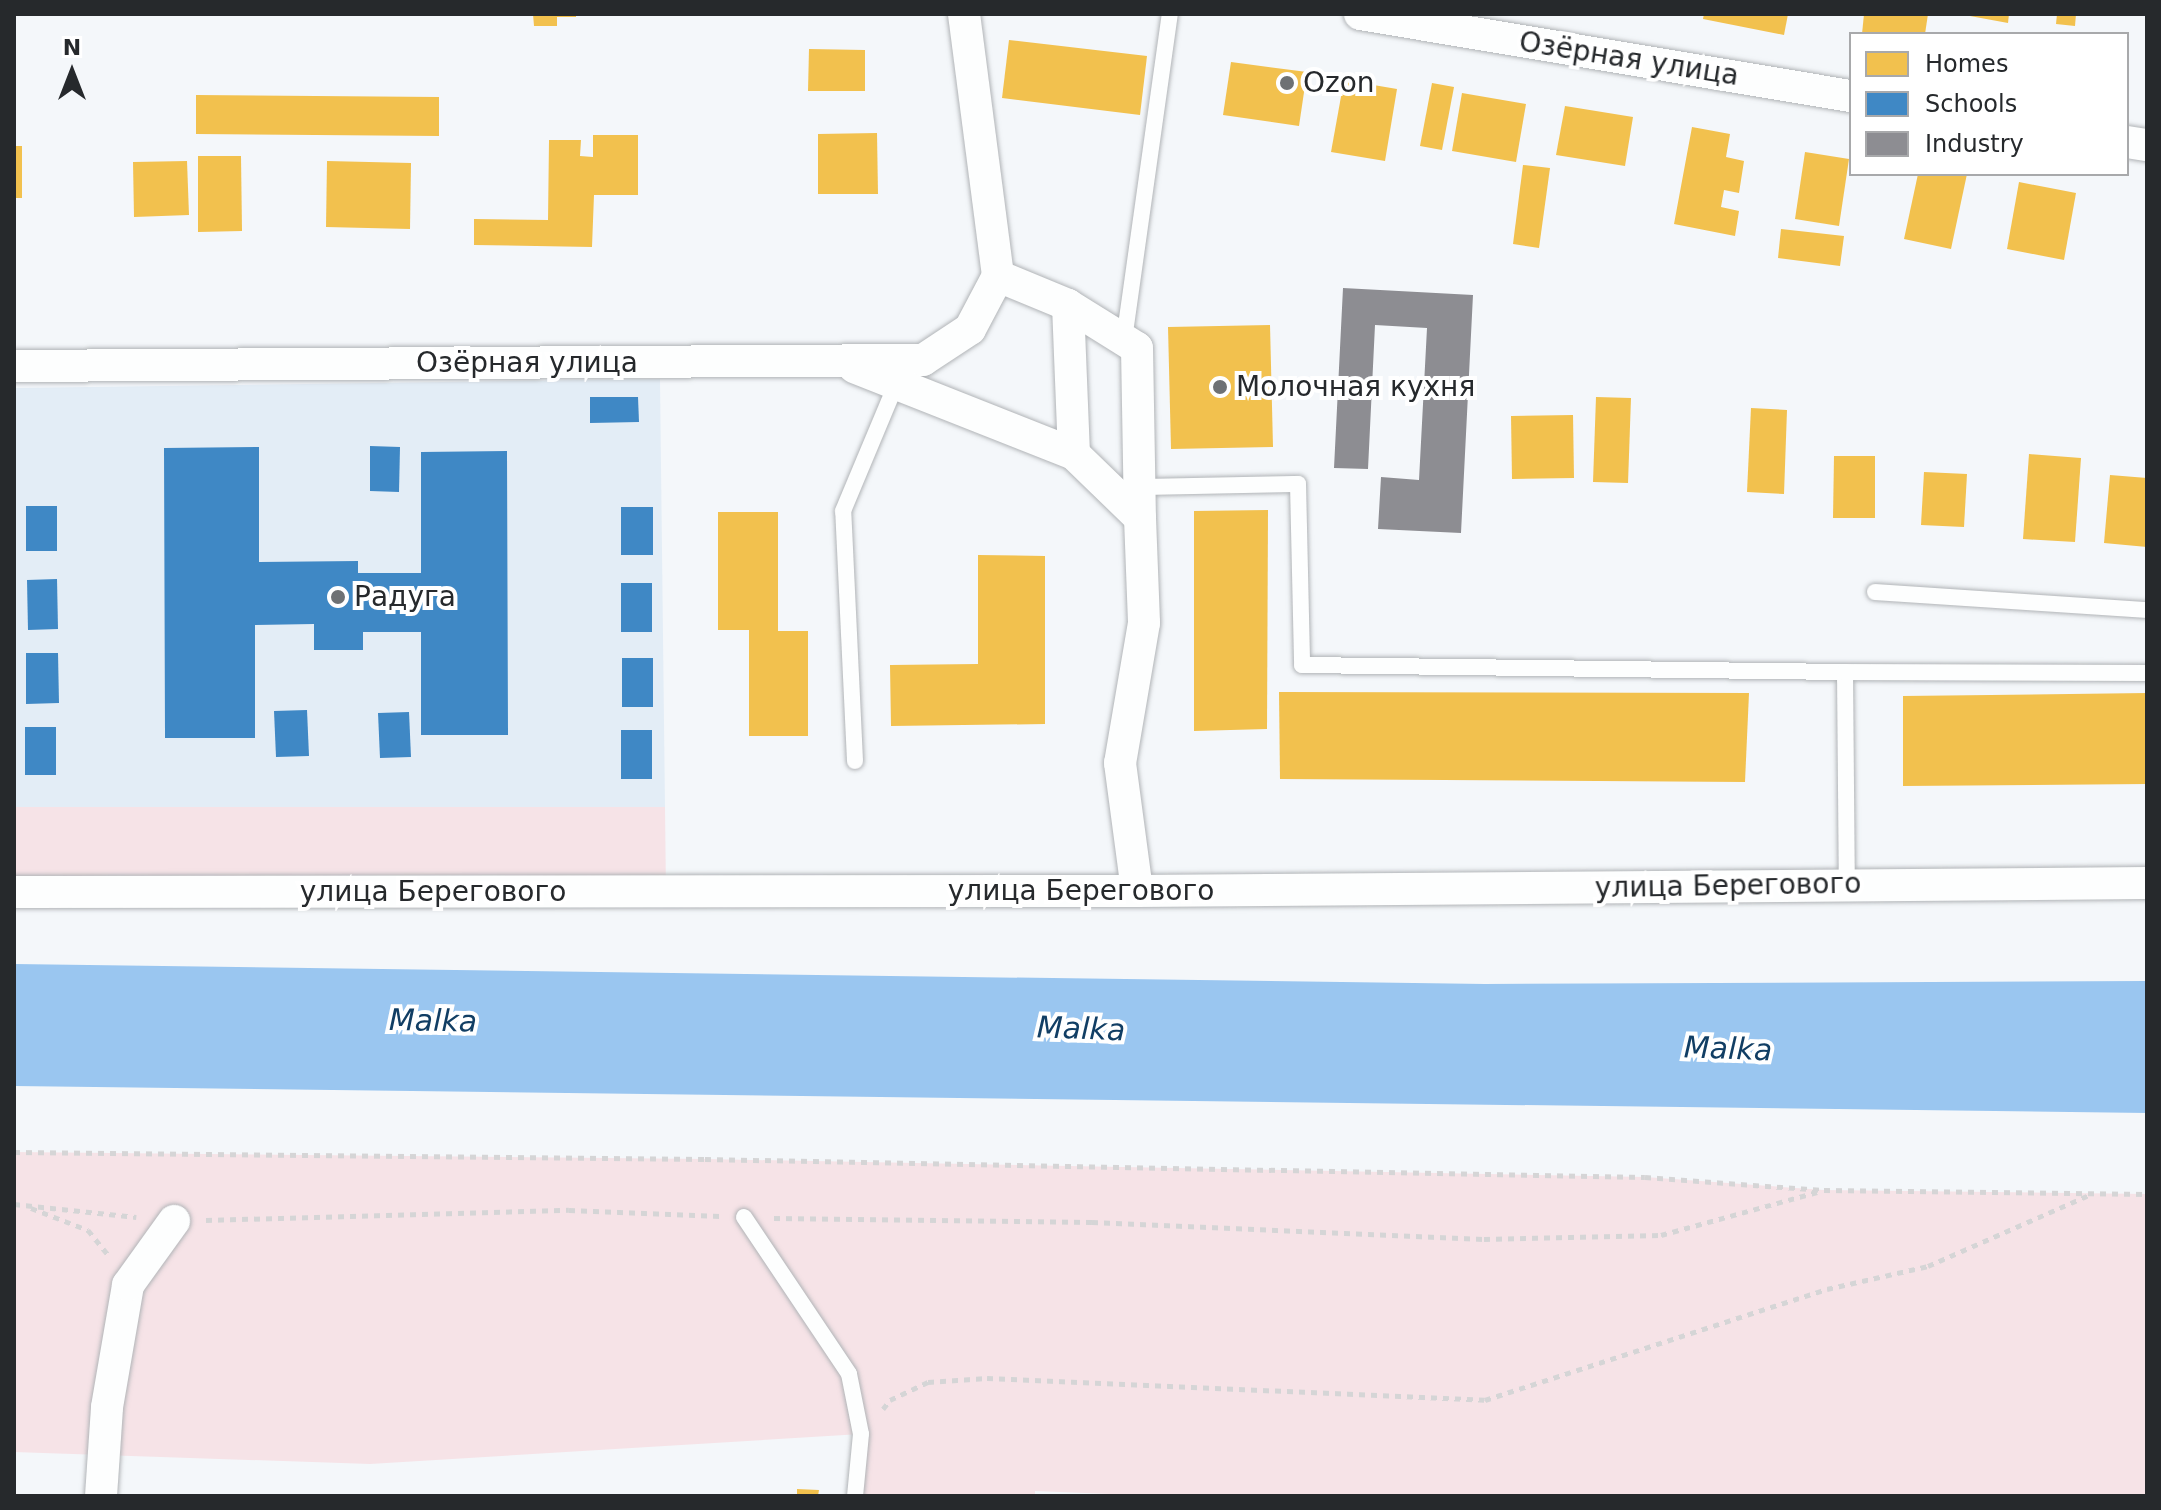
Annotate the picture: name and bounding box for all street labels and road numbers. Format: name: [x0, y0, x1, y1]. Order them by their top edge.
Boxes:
street label: Озёрная улица: [1517, 25, 1741, 93]
street label: Озёрная улица: [416, 346, 638, 380]
street label: улица Берегового: [1594, 867, 1862, 905]
street label: улица Берегового: [948, 874, 1214, 908]
street label: улица Берегового: [300, 875, 566, 909]

